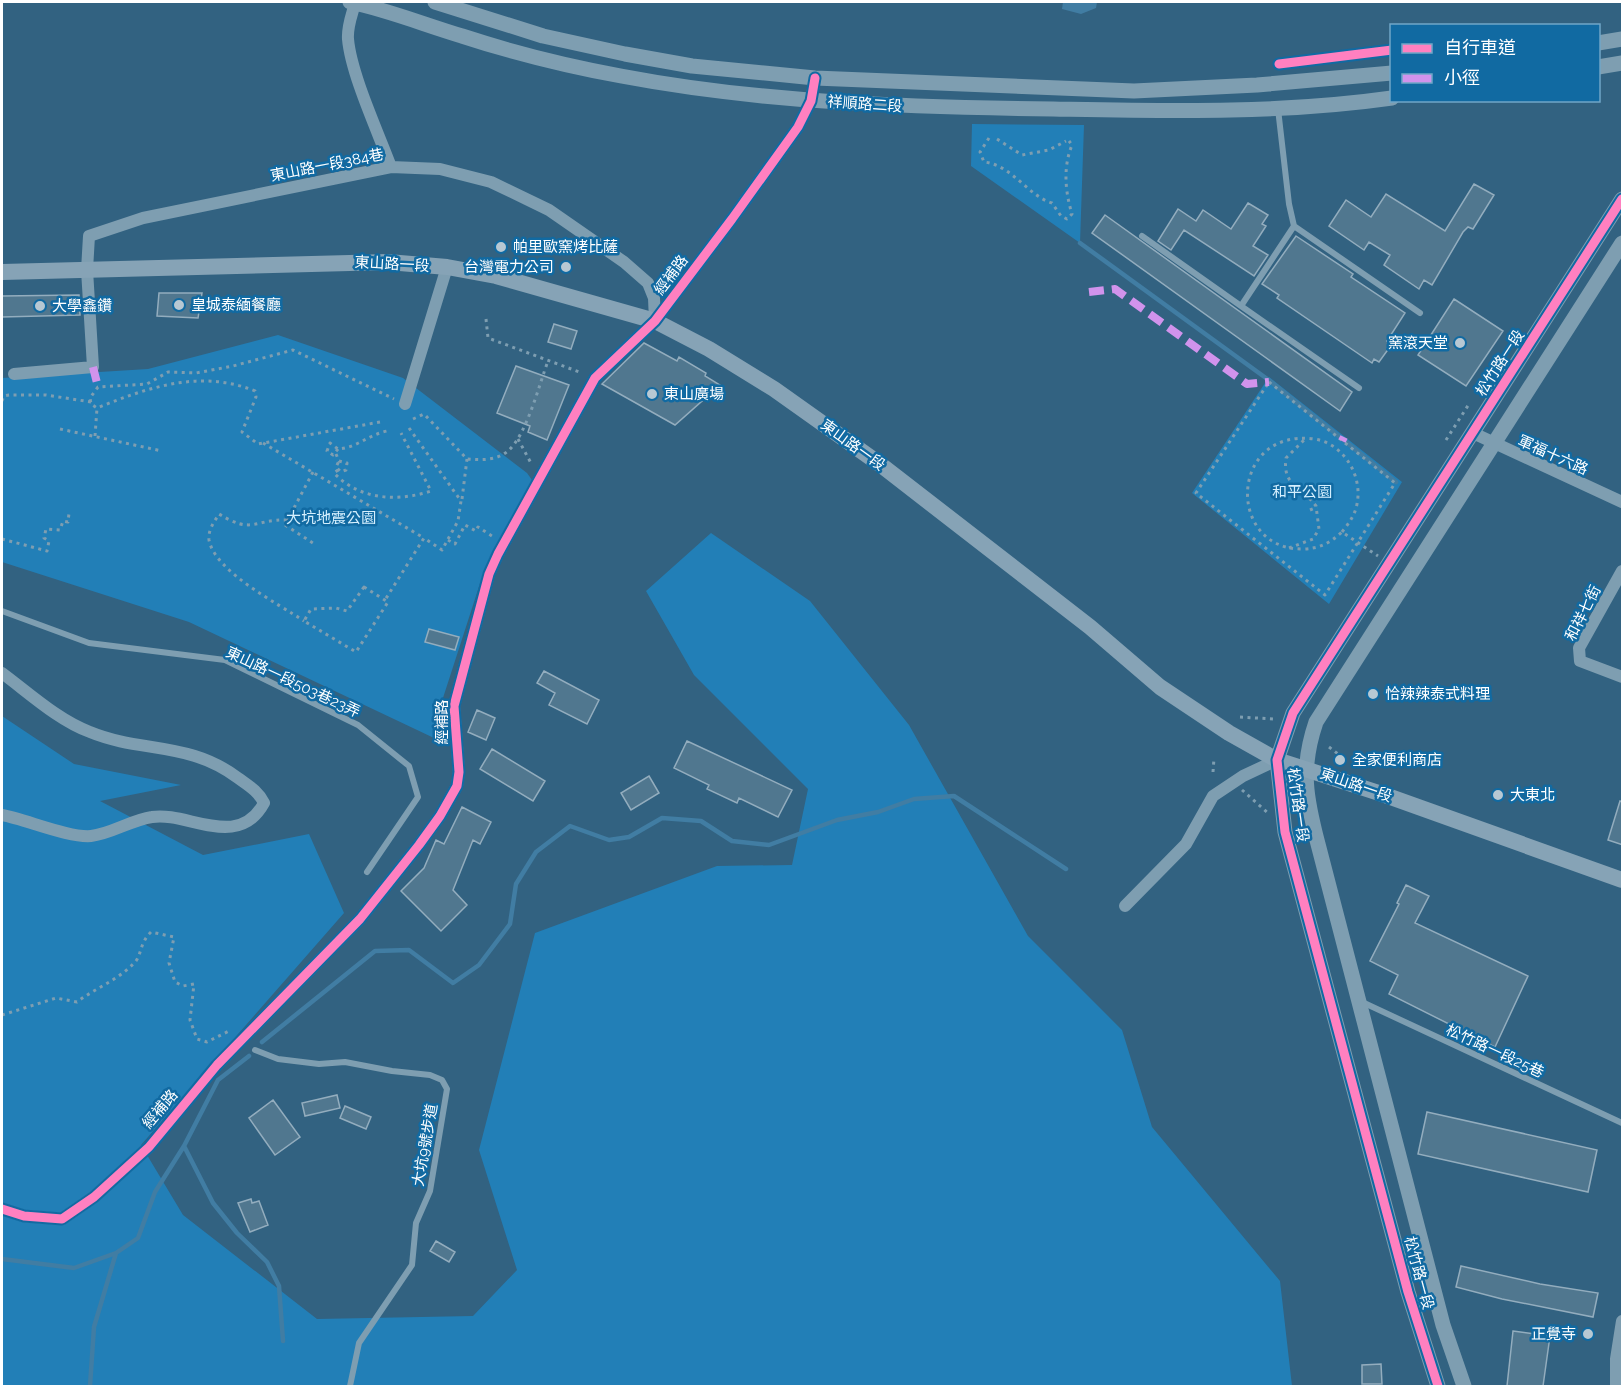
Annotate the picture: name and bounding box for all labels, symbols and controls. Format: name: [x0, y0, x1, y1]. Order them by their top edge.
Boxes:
legend: [1390, 24, 1600, 102]
text: 自行車道: [1444, 37, 1516, 58]
text: 小徑: [1444, 67, 1480, 88]
street label: 祥順路二段: [827, 92, 903, 116]
street label: 東山路一段384巷: [269, 145, 385, 185]
place label: 帕里歐窯烤比薩: [513, 238, 618, 256]
marker: 帕里歐窯烤比薩: [494, 240, 508, 254]
street label: 經補路: [650, 252, 692, 298]
street label: 東山路一段: [354, 253, 430, 275]
place label: 台灣電力公司: [464, 258, 554, 276]
marker: 台灣電力公司: [559, 260, 573, 274]
place label: 皇城泰緬餐廳: [191, 296, 281, 314]
place label: 大學鑫鑽: [52, 297, 112, 315]
marker: 皇城泰緬餐廳: [172, 298, 186, 312]
marker: 大學鑫鑽: [33, 299, 47, 313]
street label: 松竹路一段: [1472, 327, 1528, 399]
place label: 窯滾天堂: [1388, 334, 1448, 352]
marker: 窯滾天堂: [1453, 336, 1467, 350]
place label: 東山廣場: [664, 385, 724, 403]
marker: 東山廣場: [645, 387, 659, 401]
street label: 東山路一段: [817, 416, 889, 474]
street label: 軍福十六路: [1515, 432, 1591, 478]
park label: 和平公園: [1272, 483, 1332, 501]
park label: 大坑地震公園: [286, 509, 376, 527]
street label: 和祥七街: [1561, 582, 1605, 644]
street label: 東山路一段503巷23弄: [223, 643, 363, 721]
place label: 恰辣辣泰式料理: [1385, 685, 1490, 703]
marker: 恰辣辣泰式料理: [1366, 687, 1380, 701]
street label: 經補路: [433, 699, 451, 745]
place label: 全家便利商店: [1352, 751, 1442, 769]
marker: 全家便利商店: [1333, 753, 1347, 767]
street label: 東山路一段: [1318, 764, 1394, 806]
street label: 松竹路一段: [1284, 767, 1312, 843]
place label: 大東北: [1510, 786, 1555, 804]
marker: 大東北: [1491, 788, 1505, 802]
street label: 松竹路一段25巷: [1443, 1020, 1547, 1082]
street label: 經補路: [139, 1086, 181, 1132]
street label: 大坑9號步道: [409, 1102, 441, 1188]
street label: 松竹路一段: [1401, 1234, 1437, 1312]
place label: 正覺寺: [1531, 1325, 1576, 1343]
marker: 正覺寺: [1581, 1327, 1595, 1341]

